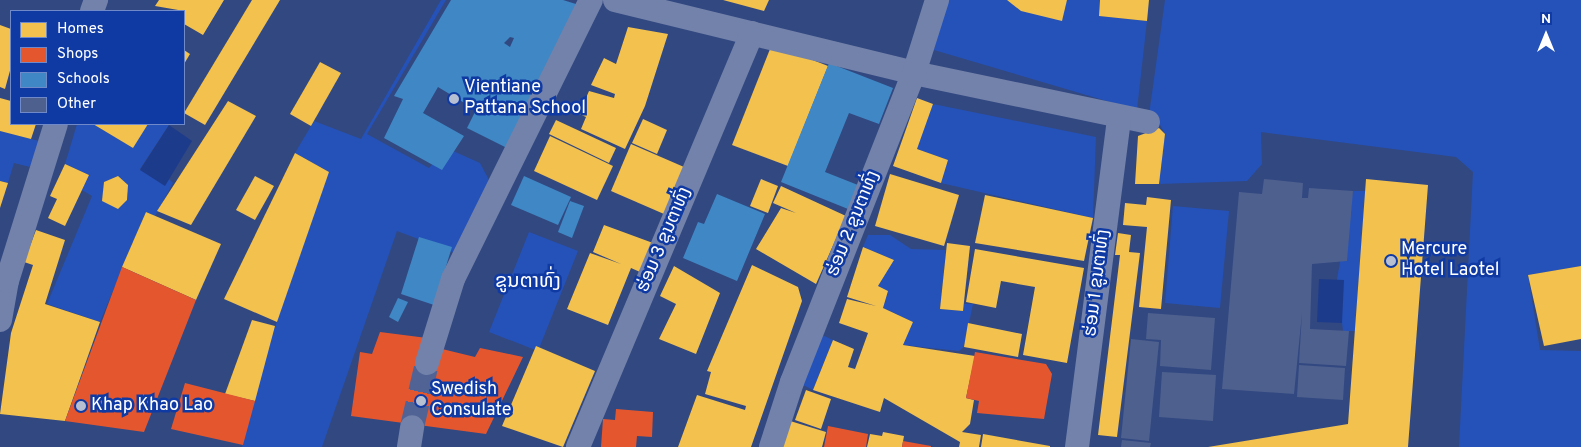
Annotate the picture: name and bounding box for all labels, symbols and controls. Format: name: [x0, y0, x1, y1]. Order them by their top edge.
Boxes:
legend: [10, 10, 185, 125]
north arrow: [1521, 10, 1571, 60]
text: N: [1541, 11, 1551, 28]
text: Homes: [57, 20, 104, 39]
text: Shops: [57, 45, 98, 64]
text: Schools: [57, 70, 110, 89]
place label: Vientiane Pattana School: [464, 78, 586, 120]
marker: Vientiane Pattana School: [448, 93, 460, 105]
text: Other: [57, 95, 96, 114]
street label: ຮ່ອມ 2 ຂູນຕາທົ່ງ: [823, 168, 885, 280]
street label: ຮ່ອມ 3 ຂູນຕາທົ່ງ: [633, 184, 697, 296]
street label: ຮ່ອມ 1 ຂູນຕາທົ່ງ: [1081, 228, 1115, 338]
place label: Mercure Hotel Laotel: [1401, 240, 1499, 282]
marker: Mercure Hotel Laotel: [1385, 255, 1397, 267]
district label: ຂູນຕາທົ່ງ: [495, 270, 561, 294]
place label: Swedish Consulate: [431, 380, 511, 422]
place label: Khap Khao Lao: [91, 395, 213, 417]
marker: Swedish Consulate: [415, 395, 427, 407]
marker: Khap Khao Lao: [75, 400, 87, 412]

